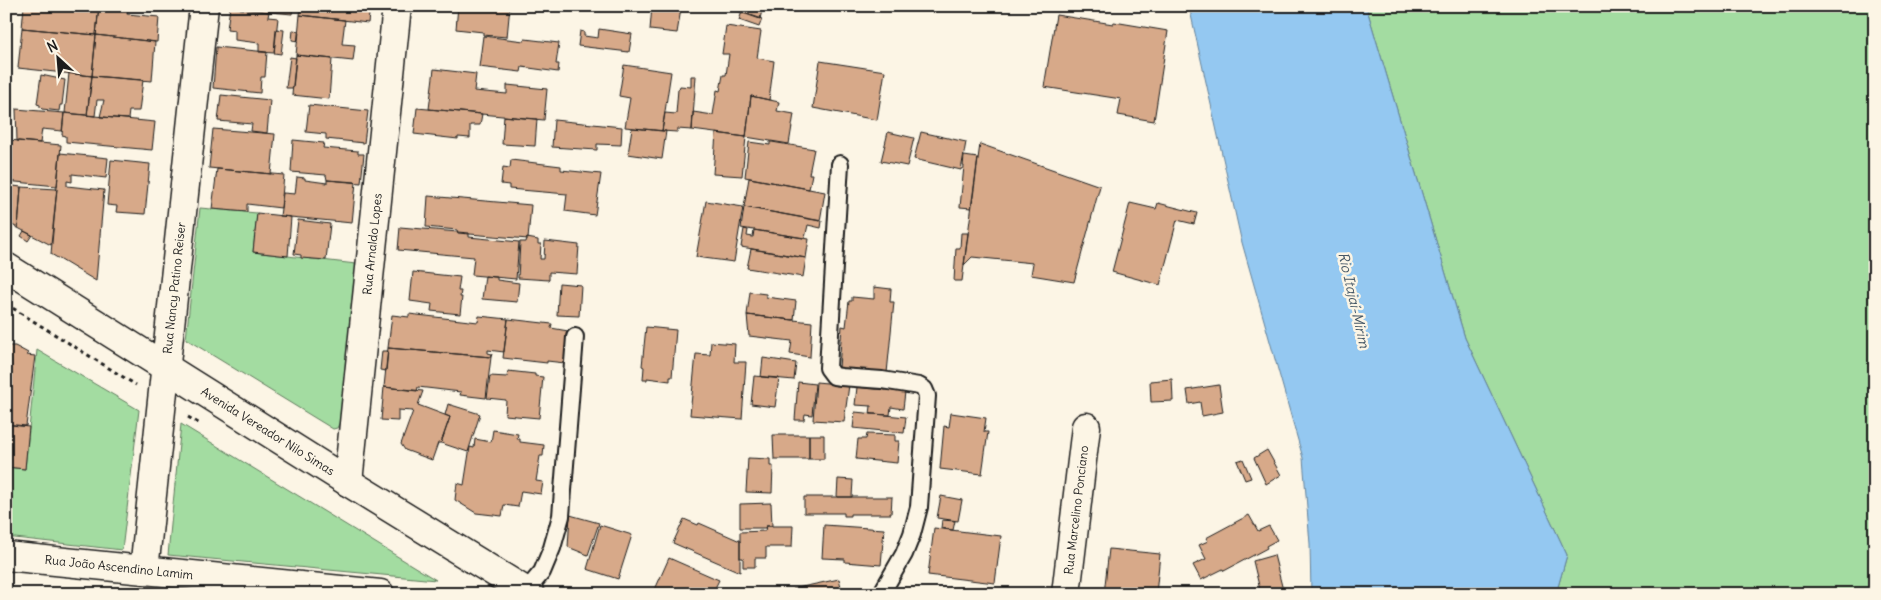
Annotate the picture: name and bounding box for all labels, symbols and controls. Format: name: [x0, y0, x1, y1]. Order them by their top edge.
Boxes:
north arrow: [32, 32, 82, 82]
text: N: [44, 36, 61, 57]
street label: Rua Arnaldo Lopes: [359, 193, 385, 295]
street label: Rua Nancy Patino Reiser: [160, 221, 188, 355]
water label: Rio Itajaí-Mirim: [1334, 250, 1374, 350]
street label: Avenida Vereador Nilo Simas: [198, 384, 338, 478]
street label: Rua Marcelino Ponciano: [1061, 444, 1091, 575]
street label: Rua João Ascendino Lamim: [44, 552, 194, 582]

